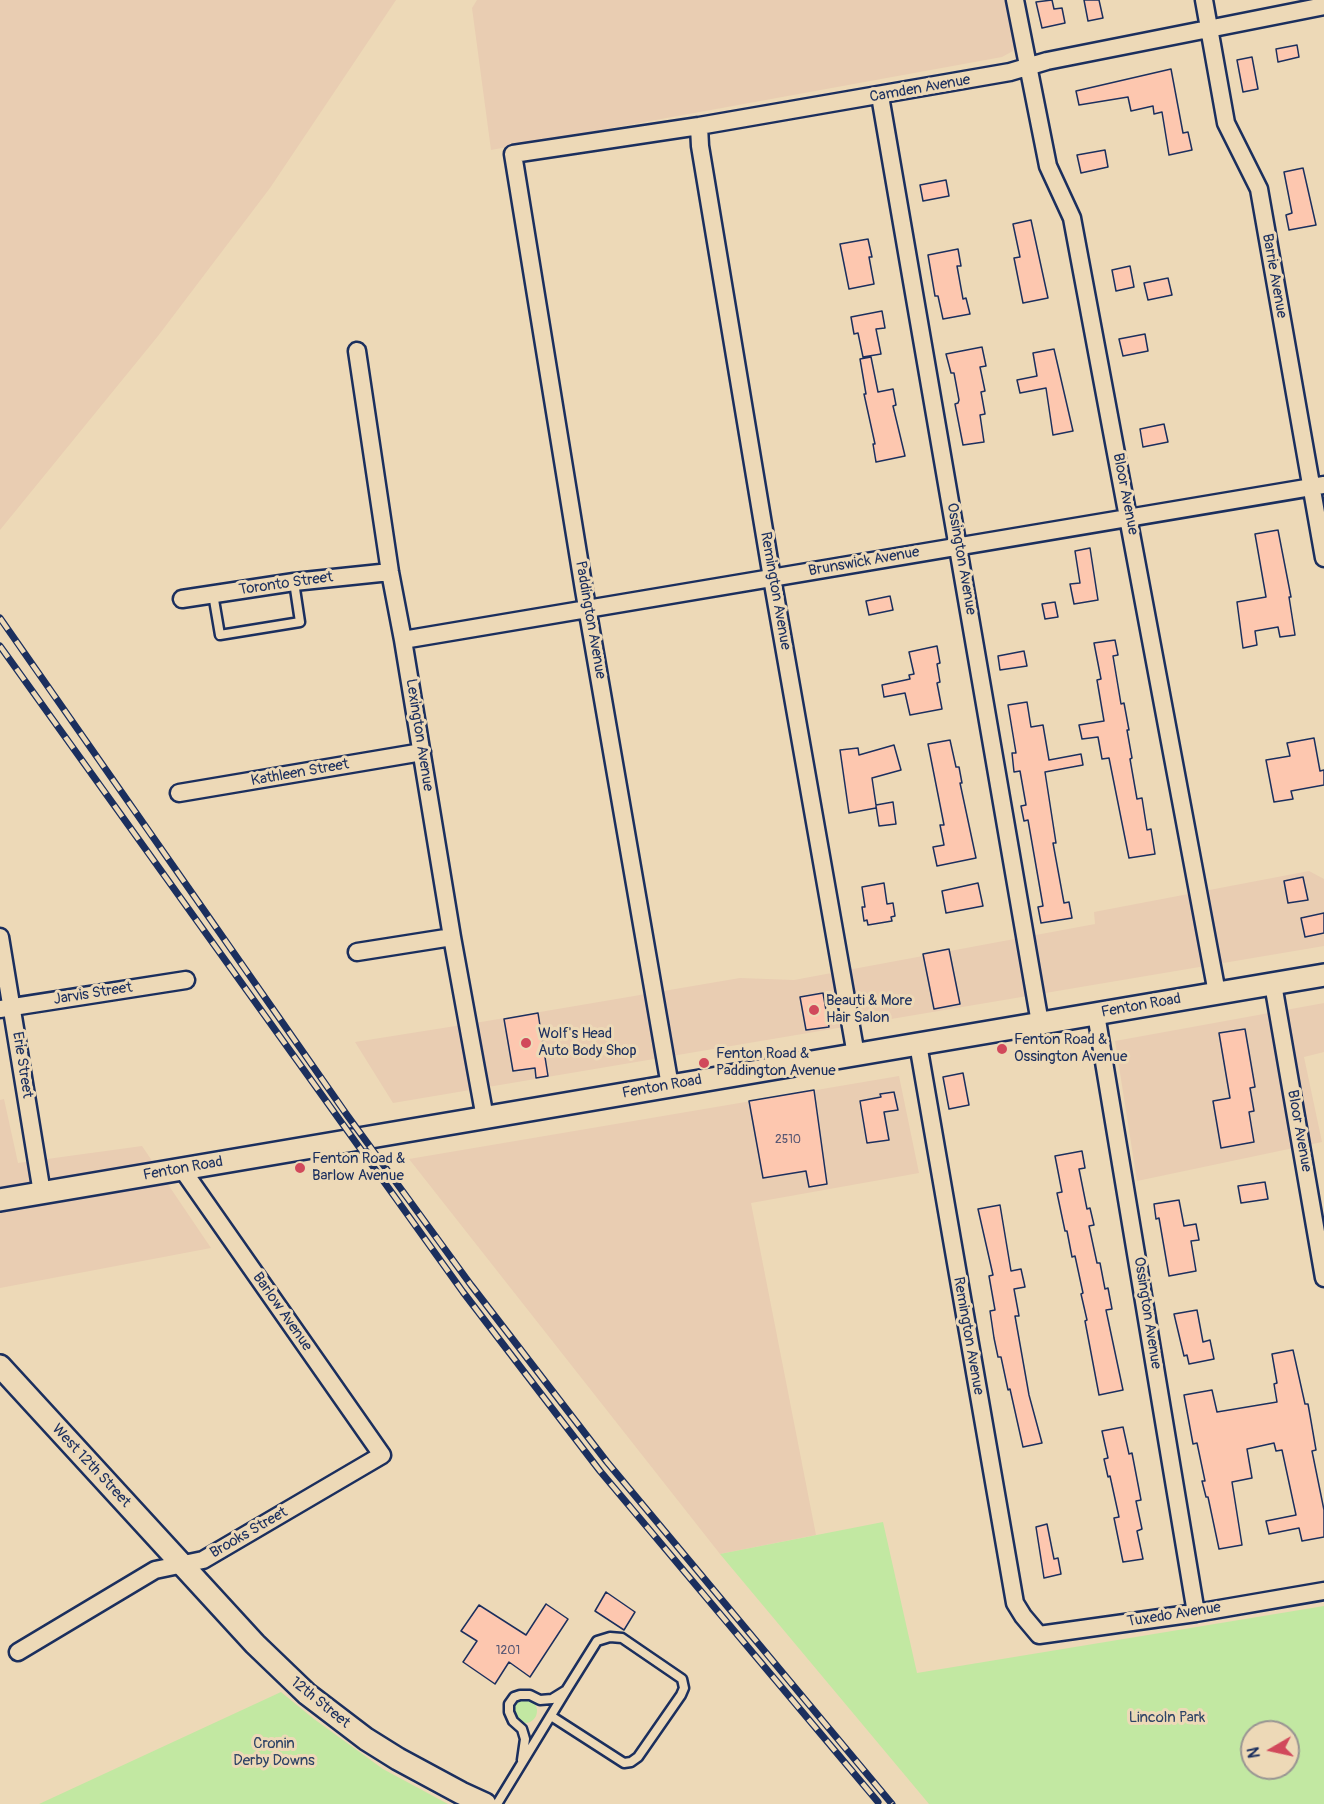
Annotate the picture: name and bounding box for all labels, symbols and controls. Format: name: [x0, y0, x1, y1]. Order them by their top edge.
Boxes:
street label: Camden Avenue: [868, 71, 972, 107]
street label: Barrie Avenue: [1258, 232, 1290, 320]
street label: Bloor Avenue: [1108, 452, 1142, 536]
street label: Ossington Avenue: [942, 502, 980, 616]
street label: Remington Avenue: [756, 531, 794, 651]
street label: Brunswick Avenue: [807, 543, 921, 581]
street label: Paddington Avenue: [571, 559, 609, 681]
street label: Toronto Street: [238, 568, 334, 600]
street label: Lexington Avenue: [401, 677, 437, 793]
street label: Kathleen Street: [250, 756, 350, 790]
street label: Jarvis Street: [52, 979, 134, 1009]
street label: Fenton Road: [1100, 990, 1182, 1022]
place label: Beauti & More Hair Salon: [826, 992, 912, 1027]
marker: Beauti & More Hair Salon: [807, 1003, 821, 1017]
place label: Wolf's Head Auto Body Shop: [538, 1025, 637, 1060]
street label: Erie Street: [8, 1030, 36, 1100]
place label: Fenton Road & Ossington Avenue: [1014, 1031, 1127, 1066]
marker: Wolf's Head Auto Body Shop: [519, 1036, 533, 1050]
marker: Fenton Road & Ossington Avenue: [995, 1042, 1009, 1056]
place label: Fenton Road & Paddington Avenue: [716, 1045, 836, 1080]
marker: Fenton Road & Paddington Avenue: [697, 1056, 711, 1070]
street label: Fenton Road: [621, 1071, 703, 1103]
street label: Bloor Avenue: [1283, 1089, 1315, 1173]
house number: 2510: [775, 1133, 801, 1147]
place label: Fenton Road & Barlow Avenue: [312, 1150, 405, 1185]
street label: Fenton Road: [142, 1153, 224, 1185]
marker: Fenton Road & Barlow Avenue: [293, 1161, 307, 1175]
street label: Ossington Avenue: [1129, 1256, 1165, 1370]
street label: Barlow Avenue: [248, 1269, 316, 1355]
street label: Remington Avenue: [949, 1276, 987, 1396]
street label: West 12th Street: [48, 1421, 134, 1511]
street label: Brooks Street: [207, 1504, 291, 1562]
street label: Tuxedo Avenue: [1126, 1599, 1222, 1631]
house number: 1201: [496, 1644, 520, 1658]
street label: 12th Street: [287, 1674, 353, 1732]
park label: Lincoln Park: [1129, 1709, 1205, 1727]
north arrow: [1240, 1720, 1300, 1780]
park label: Cronin Derby Downs: [233, 1735, 315, 1770]
text: N: [1243, 1746, 1265, 1759]

